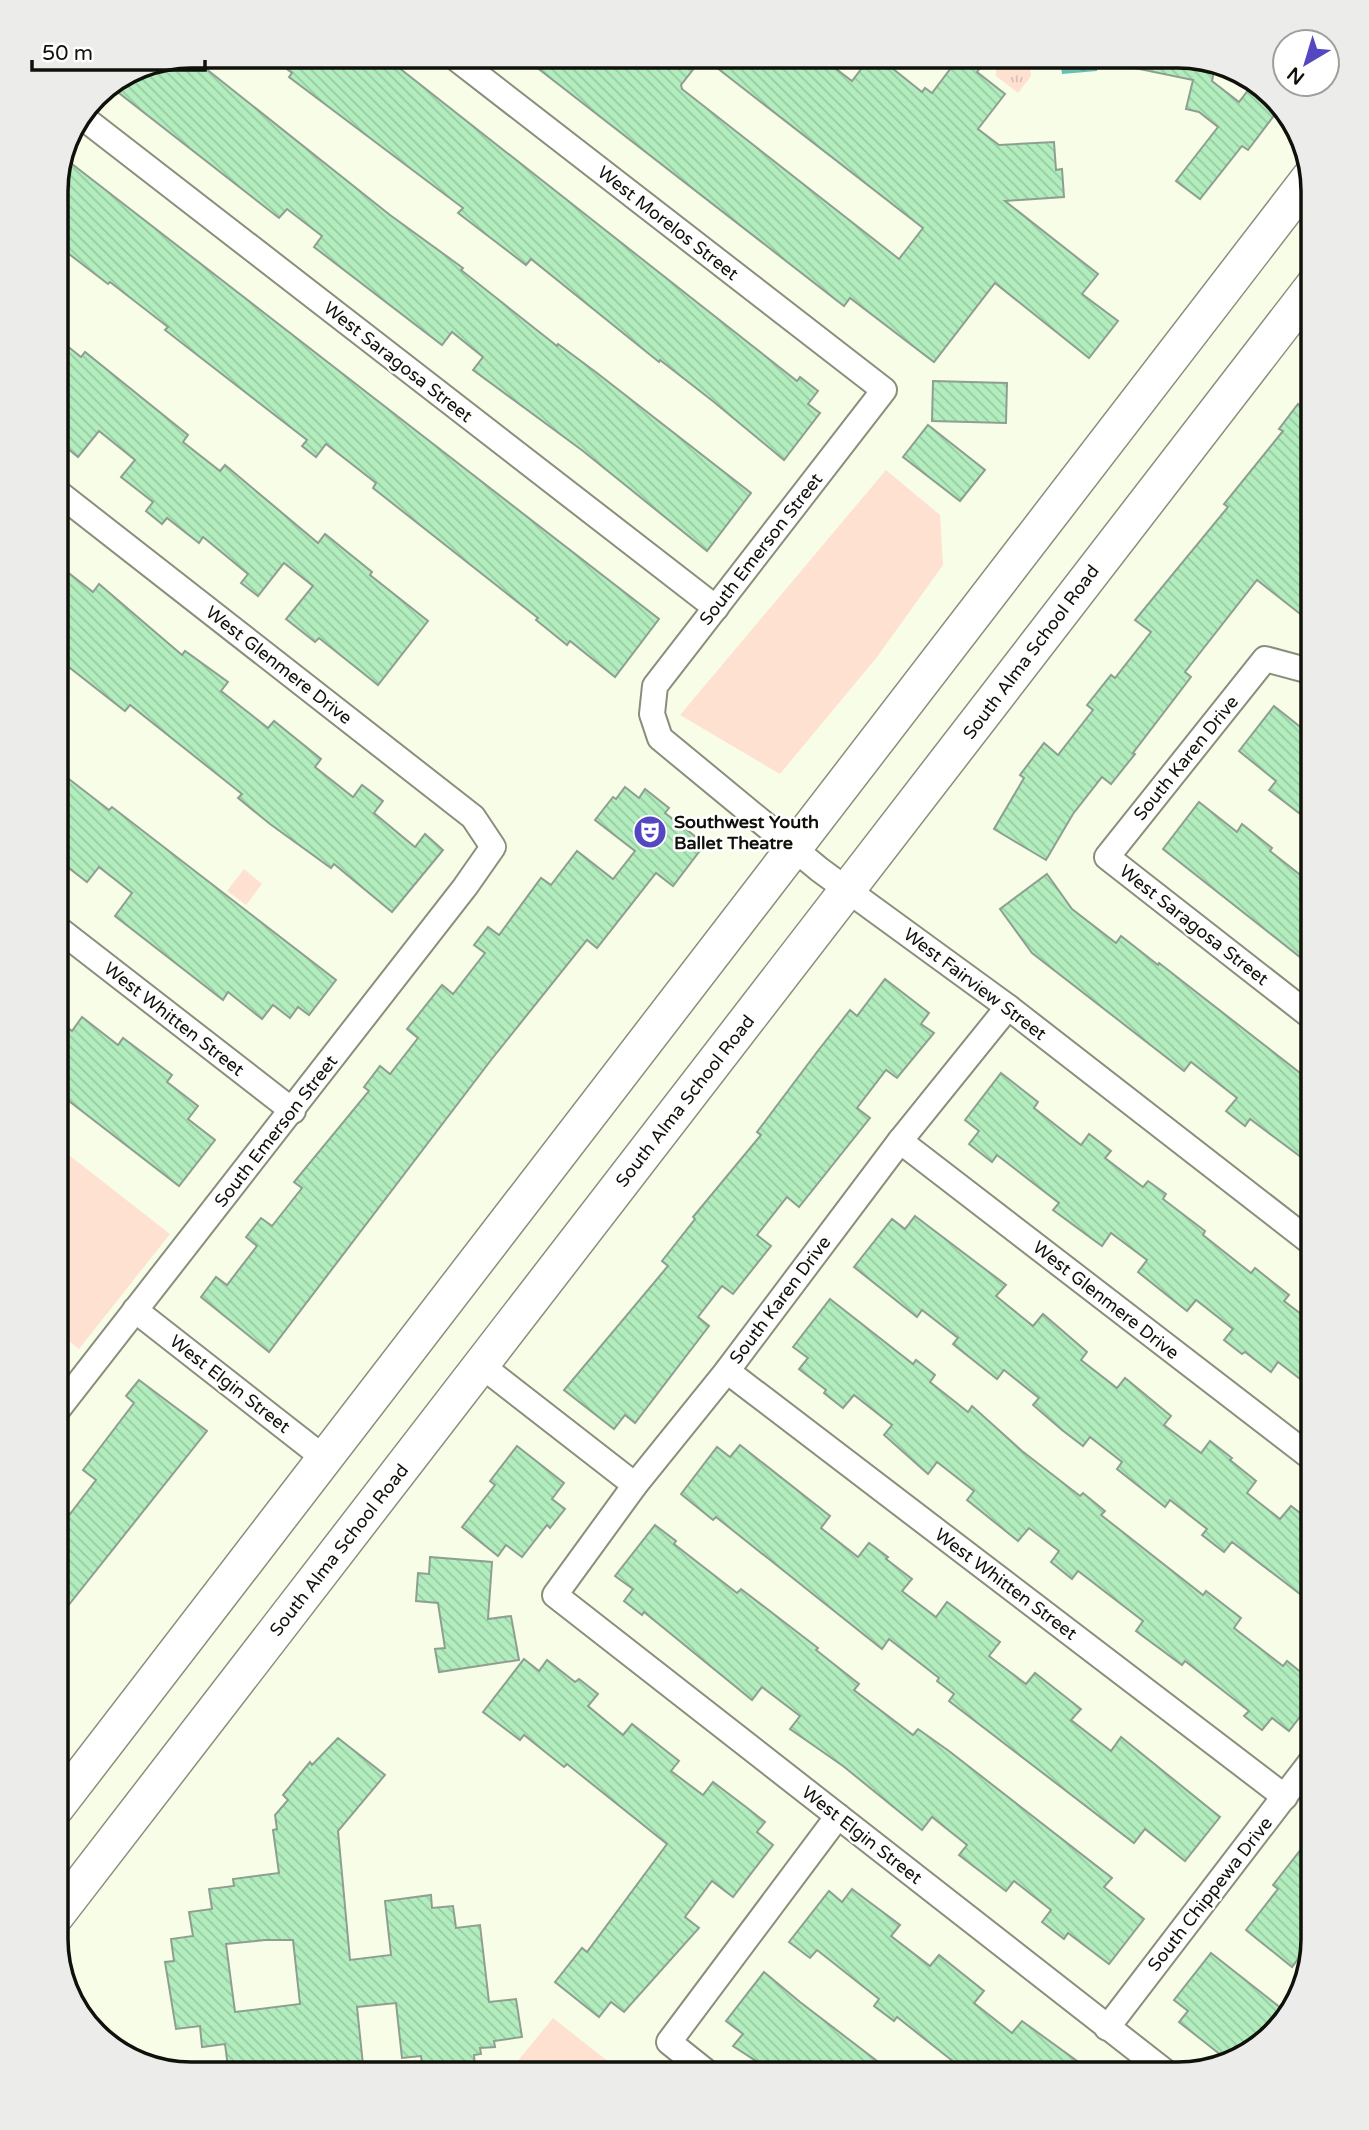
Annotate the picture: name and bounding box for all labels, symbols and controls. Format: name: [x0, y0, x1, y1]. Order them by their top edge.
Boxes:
scale bar: [32, 28, 205, 72]
north arrow: [1271, 28, 1341, 98]
text: 50 m: [42, 41, 93, 66]
text: N: [1283, 62, 1309, 89]
street label: West Morelos Street: [593, 161, 743, 285]
street label: West Saragosa Street: [319, 297, 477, 427]
street label: South Emerson Street: [695, 468, 827, 630]
street label: South Alma School Road: [958, 561, 1104, 743]
street label: West Glenmere Drive: [202, 601, 356, 729]
street label: South Karen Drive: [1129, 691, 1243, 825]
place label: Southwest Youth Ballet Theatre: [674, 811, 819, 854]
theatre icon: Southwest Youth Ballet Theatre: [631, 813, 669, 851]
street label: West Saragosa Street: [1115, 860, 1273, 990]
street label: West Fairview Street: [899, 923, 1051, 1045]
street label: West Whitten Street: [99, 957, 249, 1081]
street label: South Alma School Road: [611, 1010, 759, 1192]
street label: South Emerson Street: [210, 1050, 342, 1212]
street label: South Karen Drive: [725, 1232, 835, 1368]
street label: West Glenmere Drive: [1029, 1236, 1183, 1364]
street label: West Elgin Street: [165, 1330, 295, 1438]
street label: South Alma School Road: [265, 1459, 413, 1641]
street label: West Whitten Street: [931, 1523, 1081, 1645]
street label: West Elgin Street: [797, 1781, 927, 1889]
street label: South Chippewa Drive: [1143, 1813, 1277, 1975]

